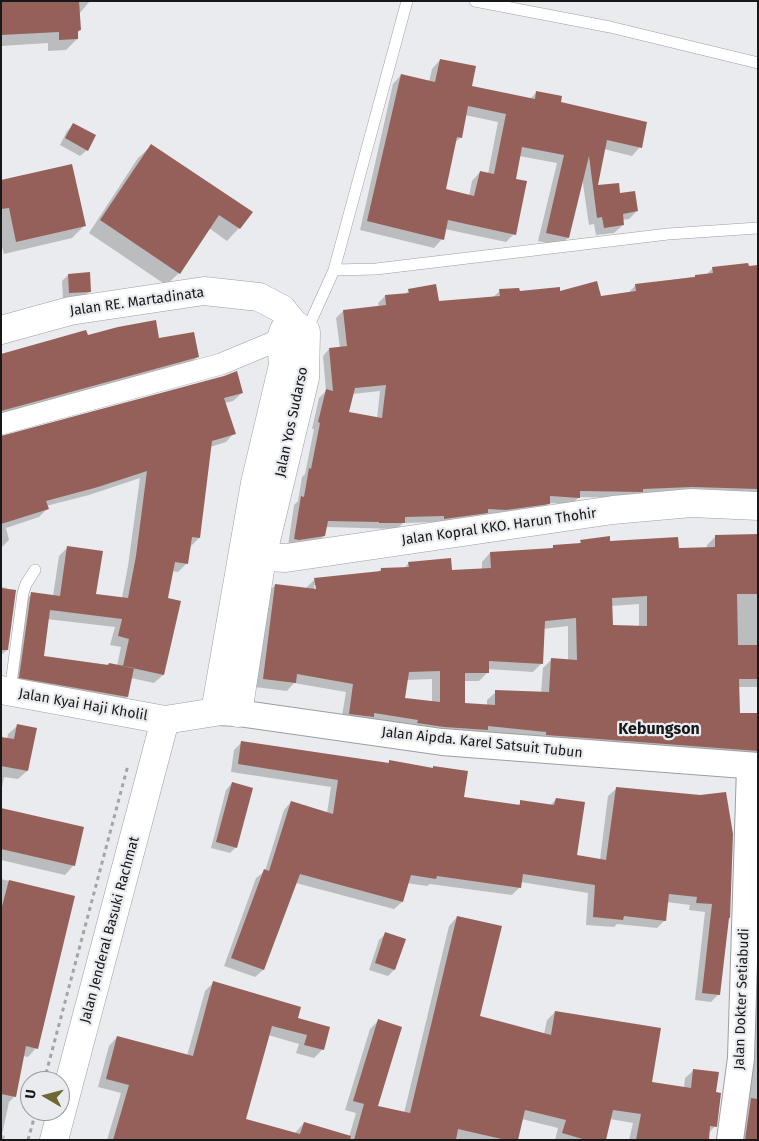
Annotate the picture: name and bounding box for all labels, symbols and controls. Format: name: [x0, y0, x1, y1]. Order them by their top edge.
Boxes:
street label: Jalan RE. Martadinata: [69, 284, 205, 320]
street label: Jalan Yos Sudarso: [272, 365, 312, 479]
street label: Jalan Kopral KKO. Harun Thohir: [400, 505, 598, 549]
street label: Jalan Kyai Haji Kholil: [17, 685, 149, 725]
district label: Kebungson: [618, 720, 700, 740]
street label: Jalan Aipda. Karel Satsuit Tubun: [381, 724, 583, 762]
street label: Jalan Jenderal Basuki Rachmat: [77, 835, 143, 1025]
street label: Jalan Dokter Setiabudi: [731, 928, 753, 1070]
north arrow: [20, 1071, 70, 1121]
text: U: [22, 1088, 40, 1100]

